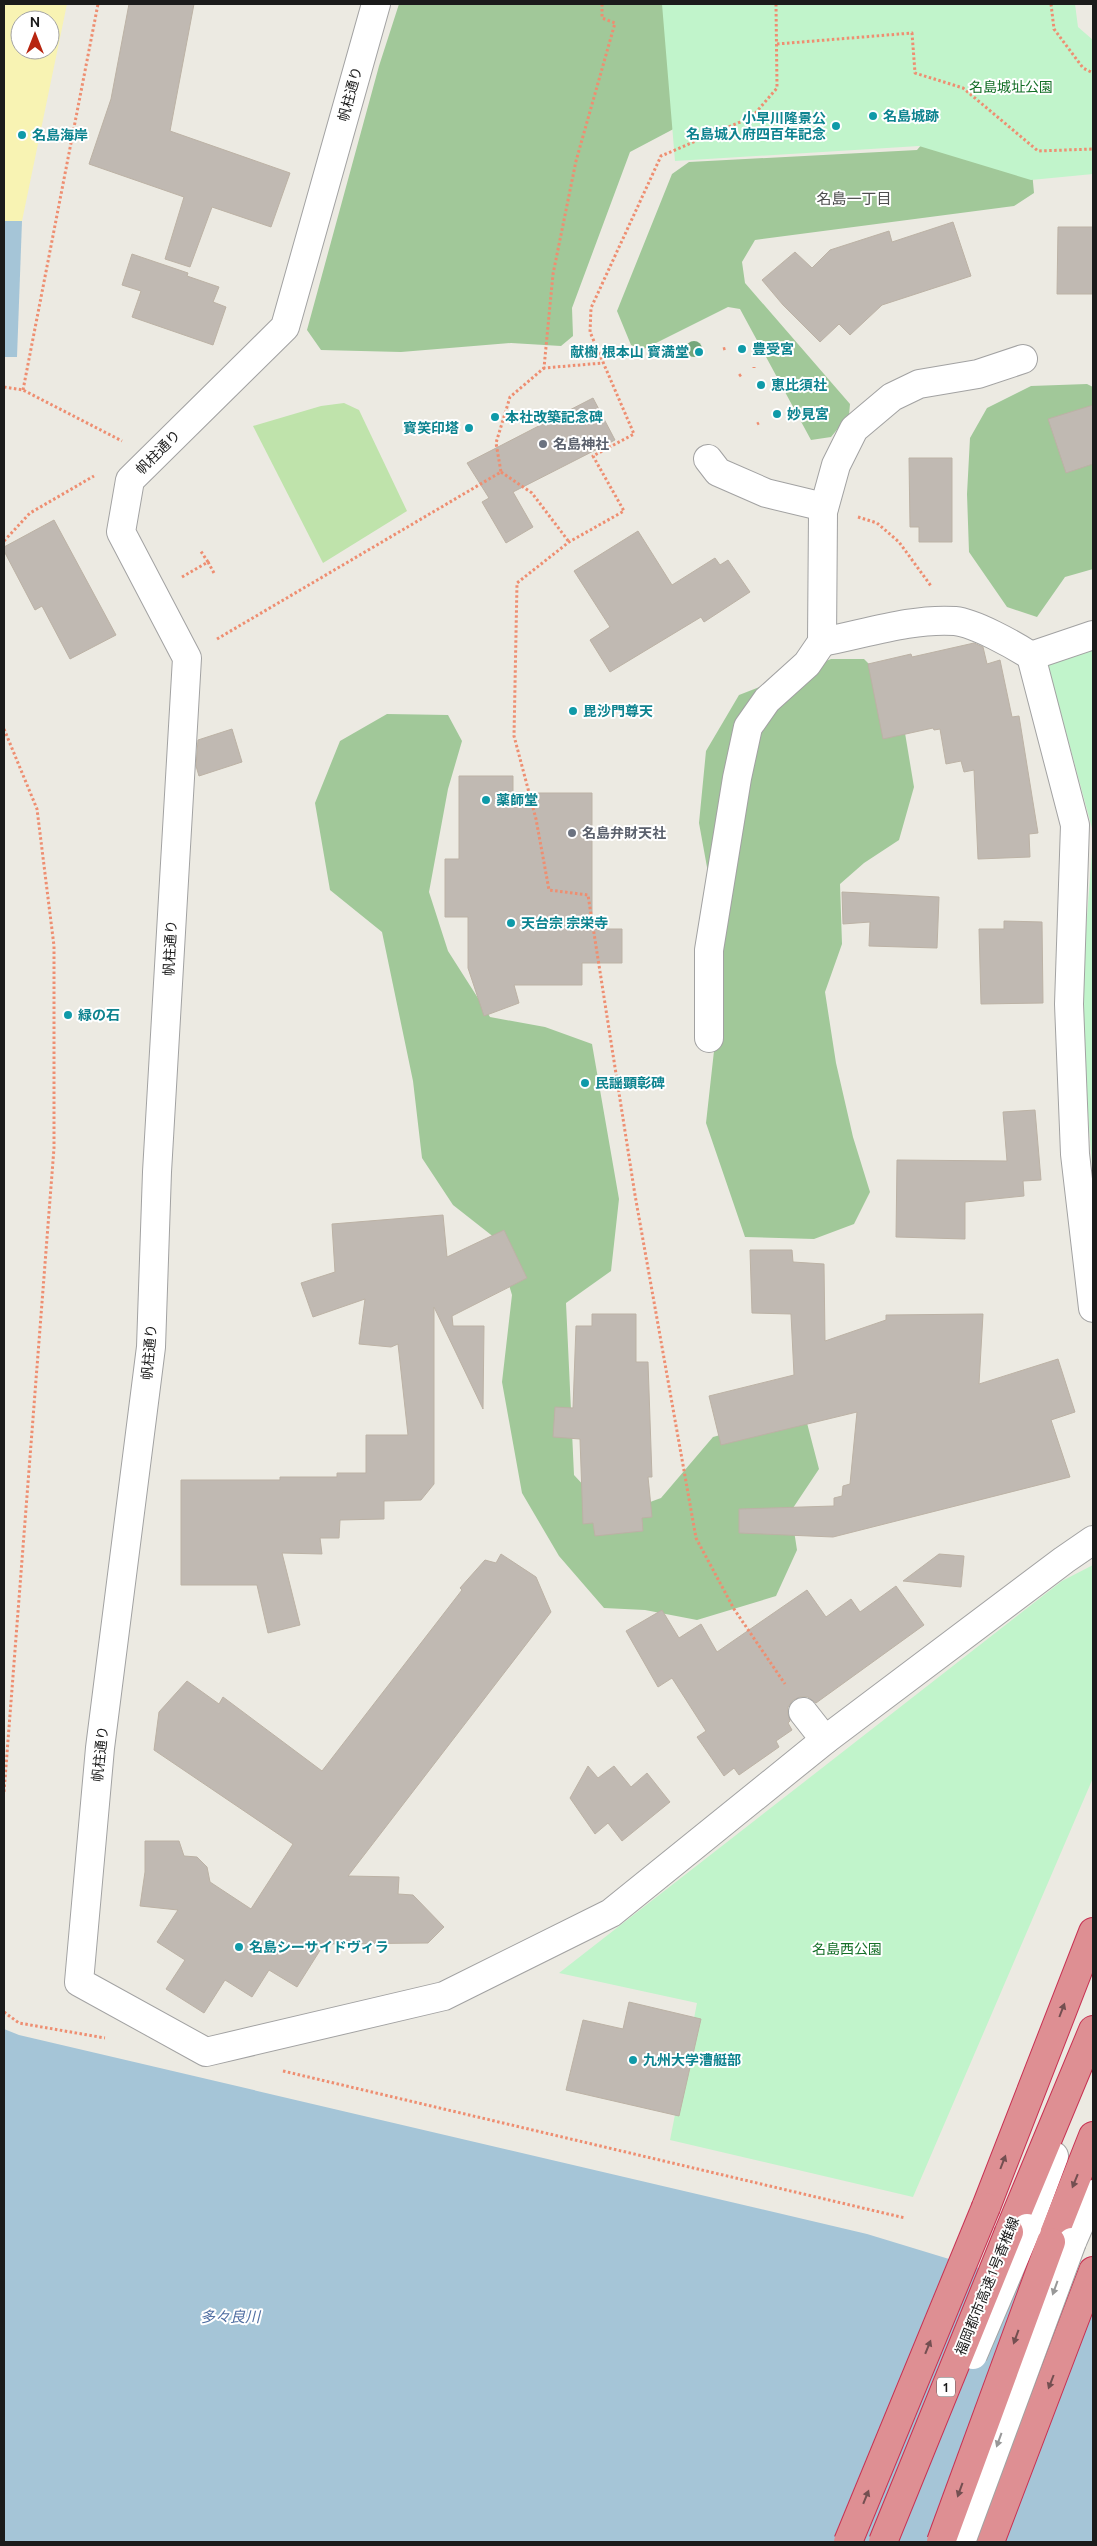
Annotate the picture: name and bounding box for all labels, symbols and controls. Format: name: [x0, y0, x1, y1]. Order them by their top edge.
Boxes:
north arrow: [10, 10, 60, 60]
text: N: [30, 14, 40, 30]
street label: 帆柱通り: [335, 65, 365, 123]
park label: 名島城址公園: [969, 79, 1053, 95]
place label: 名島城跡: [883, 108, 939, 124]
place label: 小早川隆景公 名島城入府四百年記念: [686, 110, 826, 142]
marker: 名島城跡: [867, 110, 879, 122]
marker: 小早川隆景公 名島城入府四百年記念: [830, 120, 842, 132]
place label: 名島海岸: [32, 127, 88, 143]
marker: 名島海岸: [16, 129, 28, 141]
district label: 名島一丁目: [816, 190, 892, 207]
place label: 豊受宮: [752, 341, 794, 357]
marker: 豊受宮: [736, 343, 748, 355]
place label: 献樹 根本山 寳満堂: [570, 344, 689, 360]
marker: 献樹 根本山 寳満堂: [693, 346, 705, 358]
place label: 恵比須社: [771, 377, 827, 393]
marker: 恵比須社: [755, 379, 767, 391]
place label: 妙見宮: [787, 406, 829, 422]
marker: 妙見宮: [771, 408, 783, 420]
place label: 本社改築記念碑: [505, 409, 603, 425]
marker: 本社改築記念碑: [489, 411, 501, 423]
place label: 寳笑印塔: [403, 420, 459, 436]
marker: 寳笑印塔: [463, 422, 475, 434]
street label: 帆柱通り: [133, 427, 183, 477]
place label: 名島神社: [553, 436, 609, 452]
marker: 名島神社: [537, 438, 549, 450]
place label: 毘沙門尊天: [583, 703, 653, 719]
marker: 毘沙門尊天: [567, 705, 579, 717]
place label: 薬師堂: [496, 792, 538, 808]
marker: 薬師堂: [480, 794, 492, 806]
place label: 名島弁財天社: [582, 825, 666, 841]
marker: 名島弁財天社: [566, 827, 578, 839]
place label: 天台宗 宗栄寺: [521, 915, 608, 931]
marker: 天台宗 宗栄寺: [505, 917, 517, 929]
street label: 帆柱通り: [161, 920, 179, 976]
place label: 緑の石: [78, 1007, 120, 1023]
marker: 緑の石: [62, 1009, 74, 1021]
place label: 民謡顕彰碑: [595, 1075, 665, 1091]
marker: 民謡顕彰碑: [579, 1077, 591, 1089]
street label: 帆柱通り: [139, 1323, 159, 1381]
street label: 帆柱通り: [89, 1725, 111, 1783]
place label: 名島シーサイドヴィラ: [249, 1939, 389, 1955]
marker: 名島シーサイドヴィラ: [233, 1941, 245, 1953]
park label: 名島西公園: [812, 1941, 882, 1957]
one-way arrow: [1058, 2003, 1066, 2017]
place label: 九州大学漕艇部: [643, 2052, 741, 2068]
marker: 九州大学漕艇部: [627, 2054, 639, 2066]
one-way arrow: [1000, 2154, 1007, 2169]
one-way arrow: [1071, 2174, 1079, 2189]
street label: 福岡都市高速1号香椎線: [952, 2214, 1022, 2358]
one-way arrow: [1051, 2281, 1059, 2296]
water label: 多々良川: [200, 2308, 262, 2325]
one-way arrow: [1012, 2330, 1020, 2345]
one-way arrow: [924, 2339, 932, 2354]
one-way arrow: [1047, 2375, 1054, 2390]
road number: 1: [937, 2378, 955, 2396]
one-way arrow: [995, 2433, 1003, 2448]
one-way arrow: [956, 2483, 964, 2498]
one-way arrow: [862, 2489, 870, 2504]

